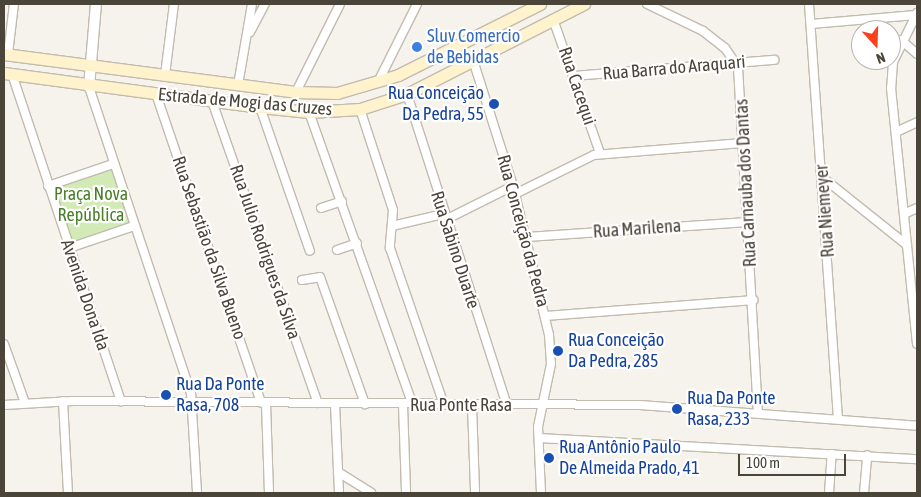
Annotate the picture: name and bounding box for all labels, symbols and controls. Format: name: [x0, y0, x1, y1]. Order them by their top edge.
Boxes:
north arrow: [851, 20, 901, 70]
place label: Sluv Comercio de Bebidas: [427, 26, 520, 68]
marker: Sluv Comercio de Bebidas: [411, 41, 423, 53]
street label: Rua Cacequi: [554, 44, 600, 128]
text: N: [874, 49, 887, 67]
street label: Rua Barra do Araquari: [602, 51, 746, 85]
place label: Rua Conceição Da Pedra, 55: [388, 83, 484, 126]
street label: Estrada de Mogi das Cruzes: [157, 84, 333, 120]
marker: Rua Conceição Da Pedra, 55: [488, 98, 500, 110]
street label: Rua Carnauba dos Dantas: [731, 98, 761, 268]
street label: Rua Sebastião da Silva Bueno: [167, 153, 251, 343]
street label: Rua Conceição da Pedra: [492, 153, 554, 309]
street label: Rua Julio Rodrigues da Silva: [225, 162, 305, 342]
street label: Rua Niemeyer: [811, 164, 839, 258]
park label: Praça Nova República: [54, 184, 128, 226]
street label: Rua Sabino Duarte: [426, 189, 484, 311]
street label: Rua Marilena: [592, 215, 682, 243]
street label: Avenida Dona Ida: [56, 237, 114, 353]
place label: Rua Conceição Da Pedra, 285: [568, 330, 664, 372]
marker: Rua Conceição Da Pedra, 285: [552, 345, 564, 357]
place label: Rua Da Ponte Rasa, 708: [176, 374, 264, 416]
place label: Rua Da Ponte Rasa, 233: [687, 388, 775, 430]
marker: Rua Da Ponte Rasa, 708: [160, 389, 172, 401]
street label: Rua Ponte Rasa: [410, 394, 512, 416]
marker: Rua Da Ponte Rasa, 233: [671, 403, 683, 415]
place label: Rua Antônio Paulo De Almeida Prado, 41: [559, 437, 700, 479]
scale bar: [741, 444, 848, 476]
marker: Rua Antônio Paulo De Almeida Prado, 41: [543, 452, 555, 464]
text: 100 m: [746, 454, 780, 471]

